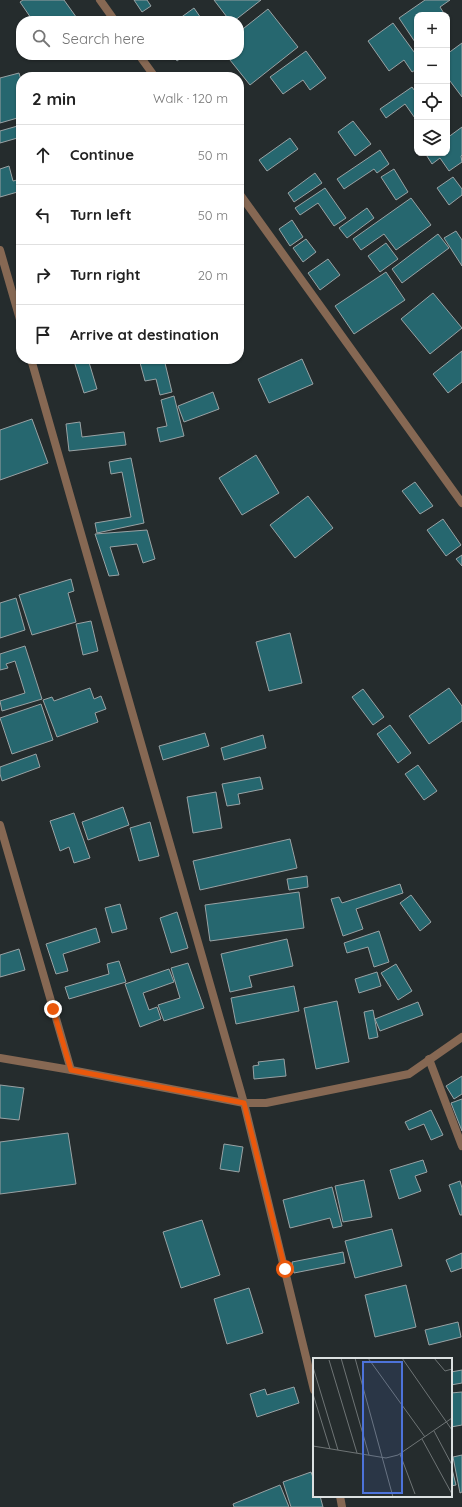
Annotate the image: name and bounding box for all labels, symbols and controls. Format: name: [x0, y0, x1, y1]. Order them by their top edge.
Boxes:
map controls: [414, 12, 450, 156]
button: +: [414, 12, 450, 48]
search box: [16, 16, 244, 60]
icon: search: [30, 27, 52, 49]
text: Search here: [62, 29, 145, 48]
button: −: [414, 48, 450, 84]
button: locate: [414, 84, 450, 120]
text: 2 min: [32, 88, 76, 109]
text: Walk · 120 m: [153, 90, 228, 106]
button: layers: [414, 120, 450, 156]
icon: ahead: [32, 144, 54, 166]
text: Continue: [70, 145, 134, 164]
text: 50 m: [198, 147, 228, 163]
icon: left: [32, 204, 54, 226]
text: Turn left: [70, 205, 132, 224]
text: 50 m: [198, 207, 228, 223]
icon: right: [32, 264, 54, 286]
text: Turn right: [70, 265, 141, 284]
text: 20 m: [198, 267, 228, 283]
icon: arrive: [32, 324, 54, 346]
text: Arrive at destination: [70, 325, 219, 344]
route end: [44, 1000, 62, 1018]
route start: [276, 1260, 294, 1278]
inset map: [313, 1358, 452, 1497]

